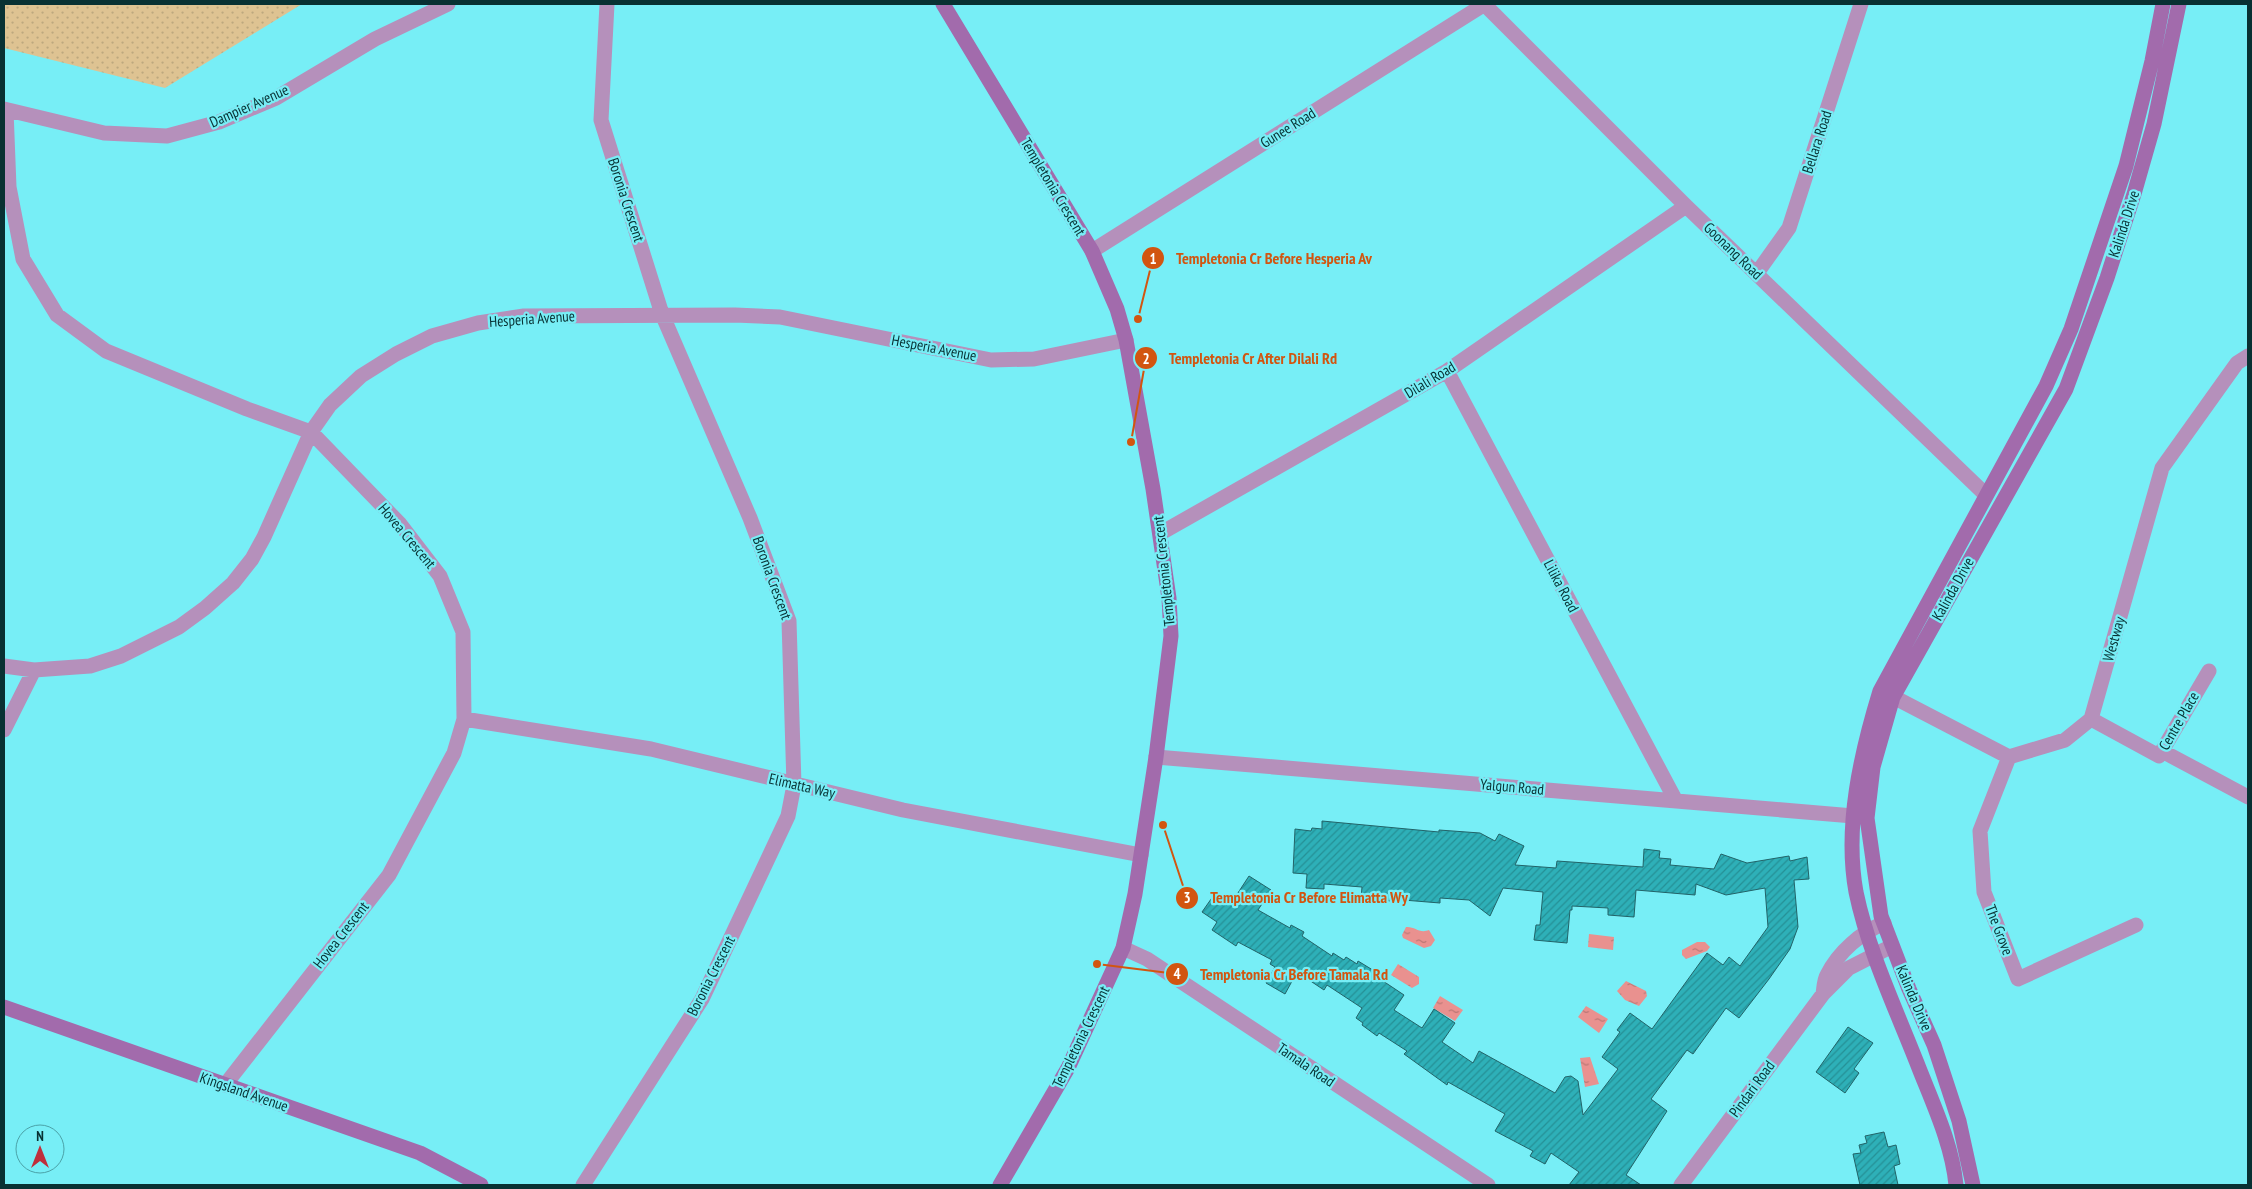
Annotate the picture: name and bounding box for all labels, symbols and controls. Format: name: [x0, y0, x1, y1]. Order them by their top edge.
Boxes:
street label: Dampier Avenue: [206, 80, 291, 131]
street label: Gunee Road: [1257, 103, 1319, 152]
street label: Bellara Road: [1797, 108, 1836, 176]
street label: Templetonia Crescent: [1017, 134, 1090, 239]
street label: Boronia Crescent: [604, 155, 649, 244]
street label: Kalinda Drive: [2104, 188, 2143, 260]
street label: Goonang Road: [1700, 218, 1767, 283]
callout: Templetonia Cr Before Hesperia Av: [1141, 243, 1382, 274]
text: Templetonia Cr Before Hesperia Av: [1176, 248, 1373, 268]
text: 1: [1149, 249, 1157, 268]
street label: Hesperia Avenue: [488, 306, 576, 331]
street label: Hesperia Avenue: [890, 330, 978, 365]
callout: Templetonia Cr After Dilali Rd: [1134, 343, 1348, 374]
text: Templetonia Cr After Dilali Rd: [1169, 348, 1337, 368]
text: 2: [1142, 349, 1150, 368]
street label: Dilali Road: [1401, 357, 1459, 402]
street label: Hovea Crescent: [375, 499, 440, 572]
street label: Templetonia Crescent: [1148, 515, 1179, 627]
street label: Boronia Crescent: [749, 534, 796, 622]
street label: Kalinda Drive: [1927, 554, 1978, 624]
street label: Lilika Road: [1540, 556, 1583, 615]
street label: Westway: [2098, 614, 2129, 663]
street label: Centre Place: [2154, 688, 2203, 753]
street label: Elimatta Way: [767, 769, 837, 802]
street label: Yalgun Road: [1479, 774, 1545, 799]
callout: Templetonia Cr Before Elimatta Wy: [1175, 882, 1418, 913]
text: Templetonia Cr Before Elimatta Wy: [1210, 887, 1408, 907]
text: 3: [1183, 888, 1191, 907]
street label: Hovea Crescent: [309, 897, 373, 972]
street label: The Grove: [1981, 902, 2018, 958]
street label: Boronia Crescent: [682, 933, 739, 1019]
callout: Templetonia Cr Before Tamala Rd: [1164, 959, 1398, 990]
street label: Kalinda Drive: [1892, 962, 1937, 1033]
text: 4: [1173, 964, 1181, 983]
text: Templetonia Cr Before Tamala Rd: [1200, 964, 1388, 984]
street label: Templetonia Crescent: [1048, 983, 1113, 1091]
street label: Tamala Road: [1274, 1038, 1339, 1091]
street label: Pindari Road: [1725, 1057, 1778, 1121]
street label: Kingsland Avenue: [198, 1068, 291, 1115]
north arrow: [15, 1124, 65, 1174]
text: N: [36, 1127, 44, 1145]

